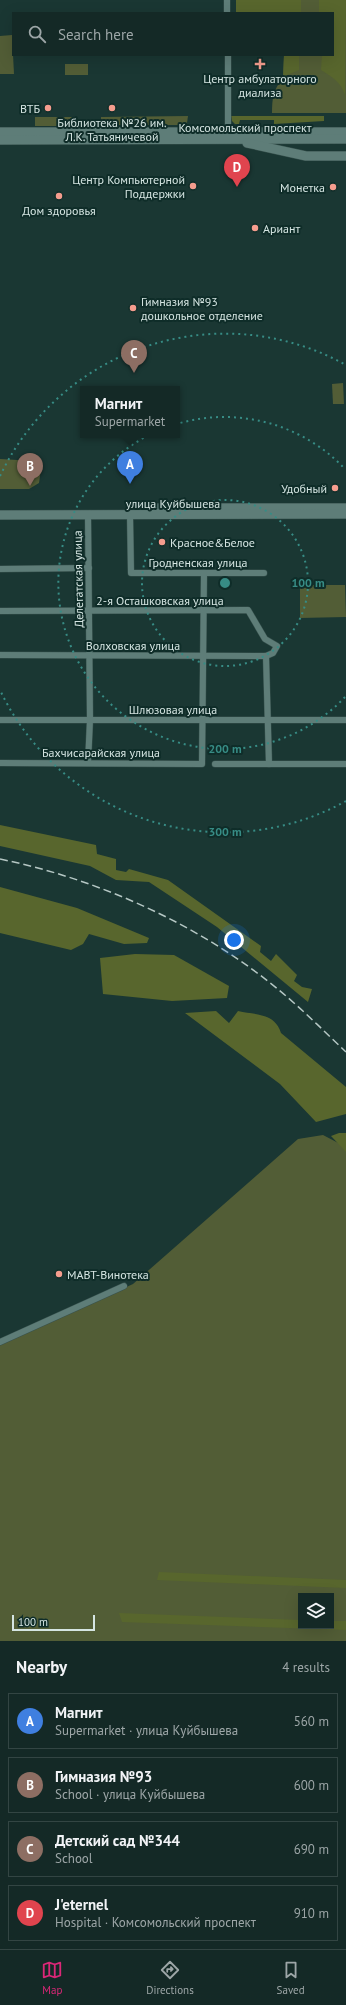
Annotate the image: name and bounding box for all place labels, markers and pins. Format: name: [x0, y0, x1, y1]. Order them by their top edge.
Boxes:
marker: Центр амбулаторного диализа: [254, 58, 266, 70]
place label: Центр амбулаторного диализа: [203, 71, 317, 100]
place label: ВТБ: [20, 101, 40, 116]
marker: ВТБ: [43, 103, 53, 113]
marker: Библиотека №26 им. Л.К. Татьяничевой: [107, 103, 117, 113]
place label: Библиотека №26 им. Л.К. Татьяничевой: [57, 115, 167, 144]
pin: D: [224, 154, 250, 187]
place label: Центр Компьютерной Поддержки: [72, 172, 185, 201]
place label: Монетка: [280, 180, 325, 195]
marker: Центр Компьютерной Поддержки: [188, 181, 198, 191]
marker: Монетка: [328, 182, 338, 192]
marker: Дом здоровья: [54, 191, 64, 201]
place label: Дом здоровья: [22, 203, 96, 218]
place label: Ариант: [263, 221, 300, 236]
marker: Ариант: [250, 223, 260, 233]
place label: Гимназия №93 дошкольное отделение: [141, 294, 263, 323]
marker: Гимназия №93 дошкольное отделение: [128, 303, 138, 313]
pin: C: [121, 340, 147, 373]
pin: A: [117, 451, 143, 484]
pin: B: [17, 453, 43, 486]
place label: Удобный: [281, 481, 327, 496]
marker: Удобный: [330, 483, 340, 493]
place label: Красное&Белое: [170, 535, 255, 550]
marker: Красное&Белое: [157, 537, 167, 547]
centre of rings: [218, 576, 232, 590]
place label: МАВТ-Винотека: [67, 1267, 149, 1282]
marker: МАВТ-Винотека: [54, 1269, 64, 1279]

